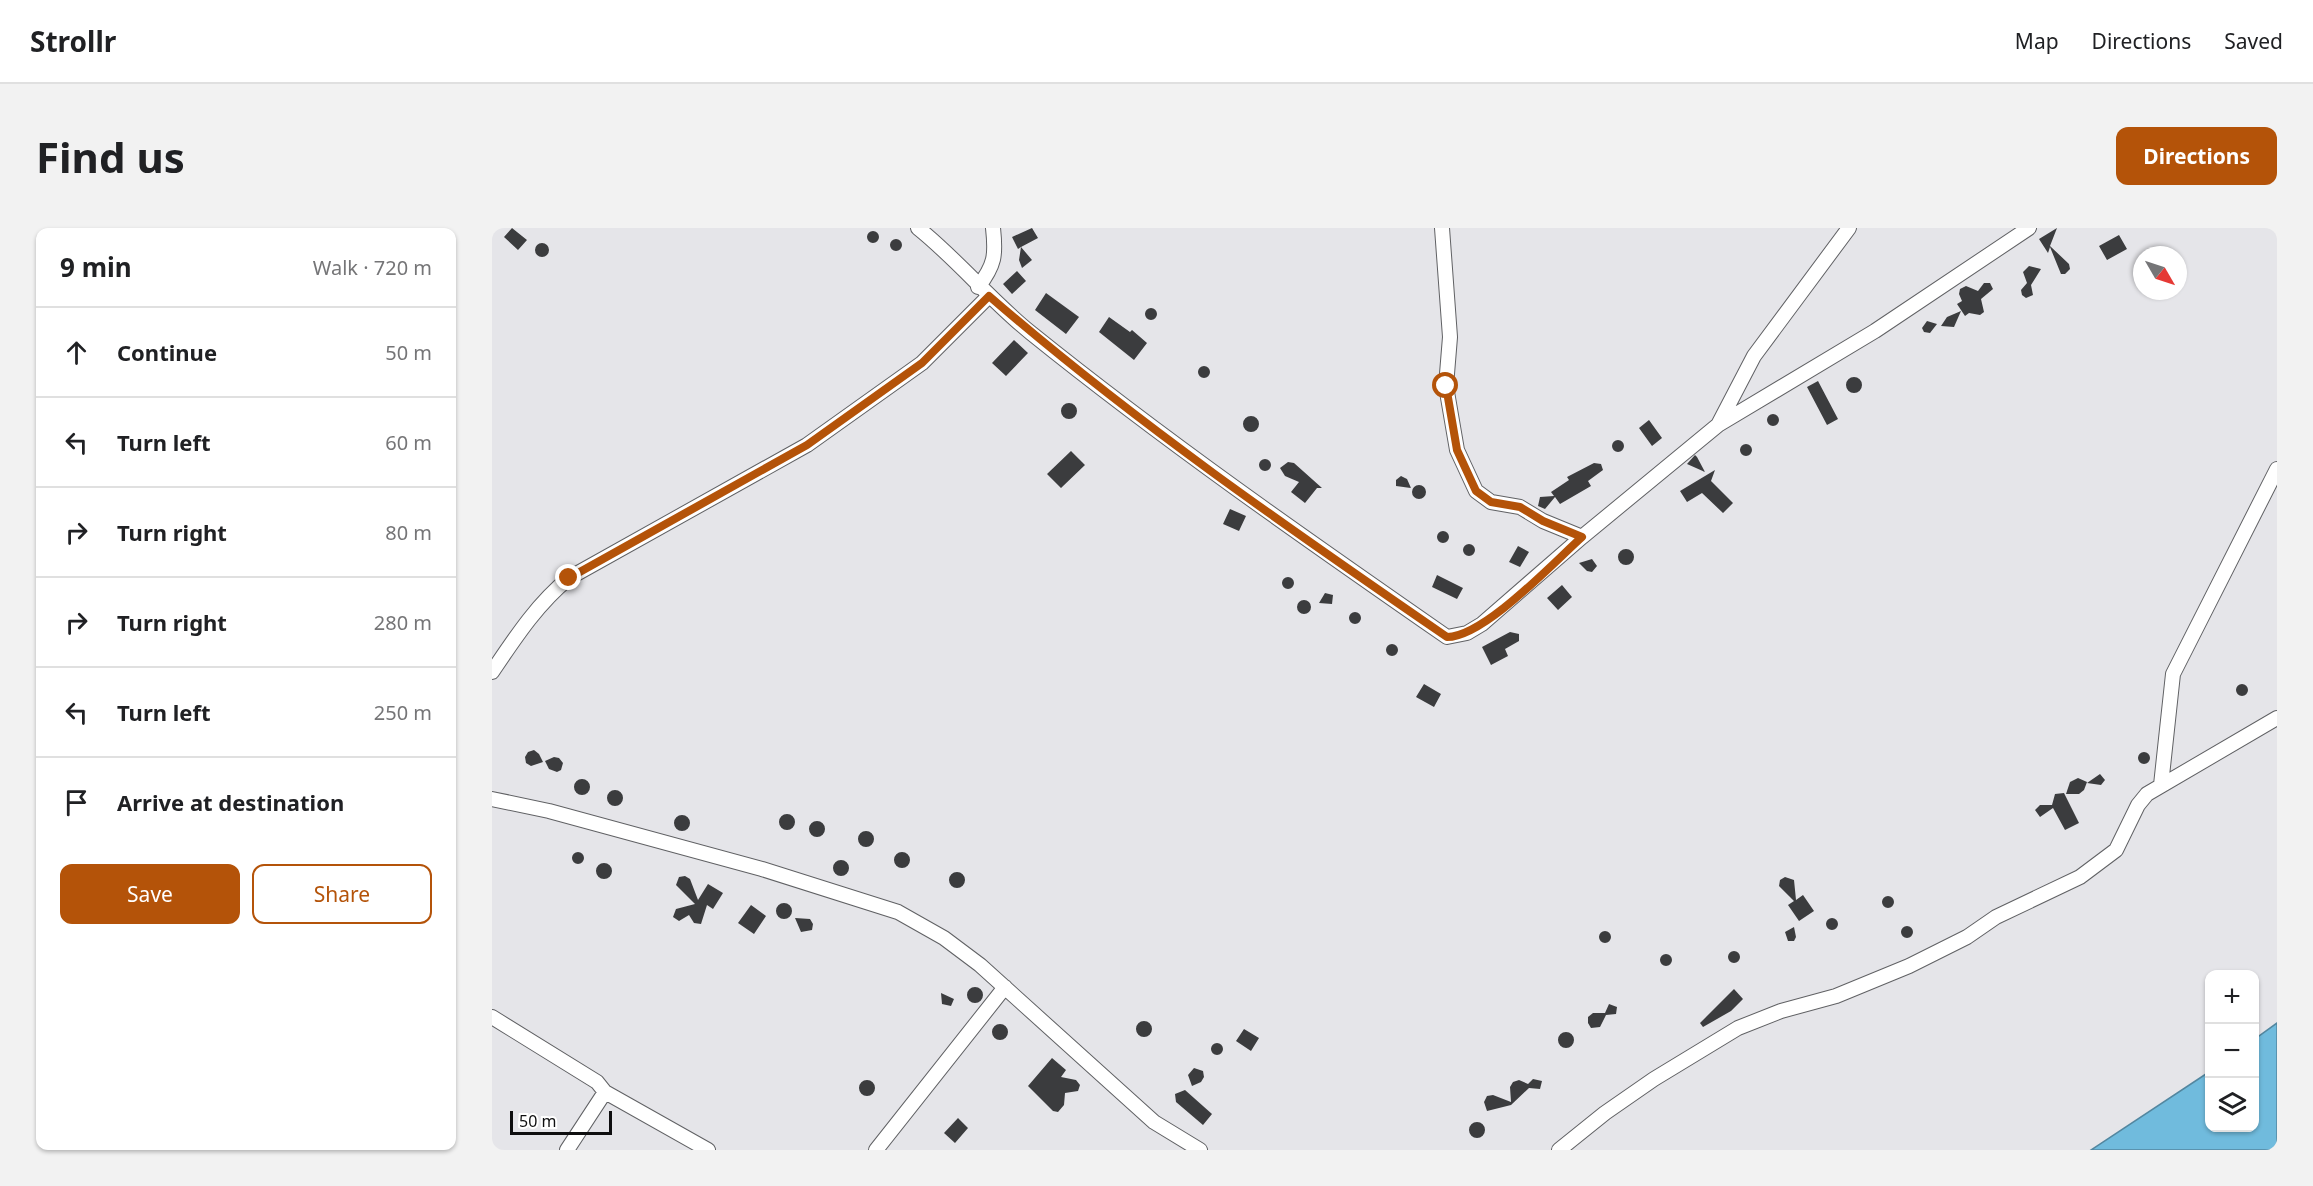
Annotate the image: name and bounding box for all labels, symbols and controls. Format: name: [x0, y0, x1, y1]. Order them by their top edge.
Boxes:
text: Strollr: [30, 22, 116, 60]
text: Map: [2015, 27, 2059, 55]
text: Directions: [2092, 27, 2191, 55]
text: Saved: [2224, 27, 2283, 55]
button: Directions: [2116, 127, 2277, 185]
text: Find us: [36, 128, 185, 185]
north arrow: [2133, 246, 2187, 300]
text: 9 min: [60, 249, 132, 285]
text: Walk · 720 m: [313, 254, 432, 281]
icon: ahead: [60, 336, 93, 369]
text: Continue: [117, 337, 217, 367]
text: 50 m: [385, 339, 432, 366]
route start: [1432, 372, 1458, 398]
icon: left: [60, 426, 93, 459]
text: Turn left: [117, 427, 211, 457]
text: 60 m: [385, 429, 432, 456]
icon: right: [60, 516, 93, 549]
text: Turn right: [117, 517, 227, 547]
text: 80 m: [385, 519, 432, 546]
route end: [555, 564, 581, 590]
icon: right: [60, 606, 93, 639]
text: Turn right: [117, 607, 227, 637]
text: 280 m: [374, 609, 432, 636]
icon: left: [60, 696, 93, 729]
text: Turn left: [117, 697, 211, 727]
text: 250 m: [374, 699, 432, 726]
icon: arrive: [60, 786, 93, 819]
text: Arrive at destination: [117, 787, 344, 817]
button: Save: [60, 864, 240, 924]
button: Share: [252, 864, 432, 924]
map controls: [2205, 970, 2259, 1132]
button: +: [2205, 970, 2259, 1024]
button: −: [2205, 1024, 2259, 1078]
button: layers: [2205, 1078, 2259, 1132]
scale bar: [510, 1108, 612, 1136]
text: 50 m: [519, 1110, 556, 1132]

